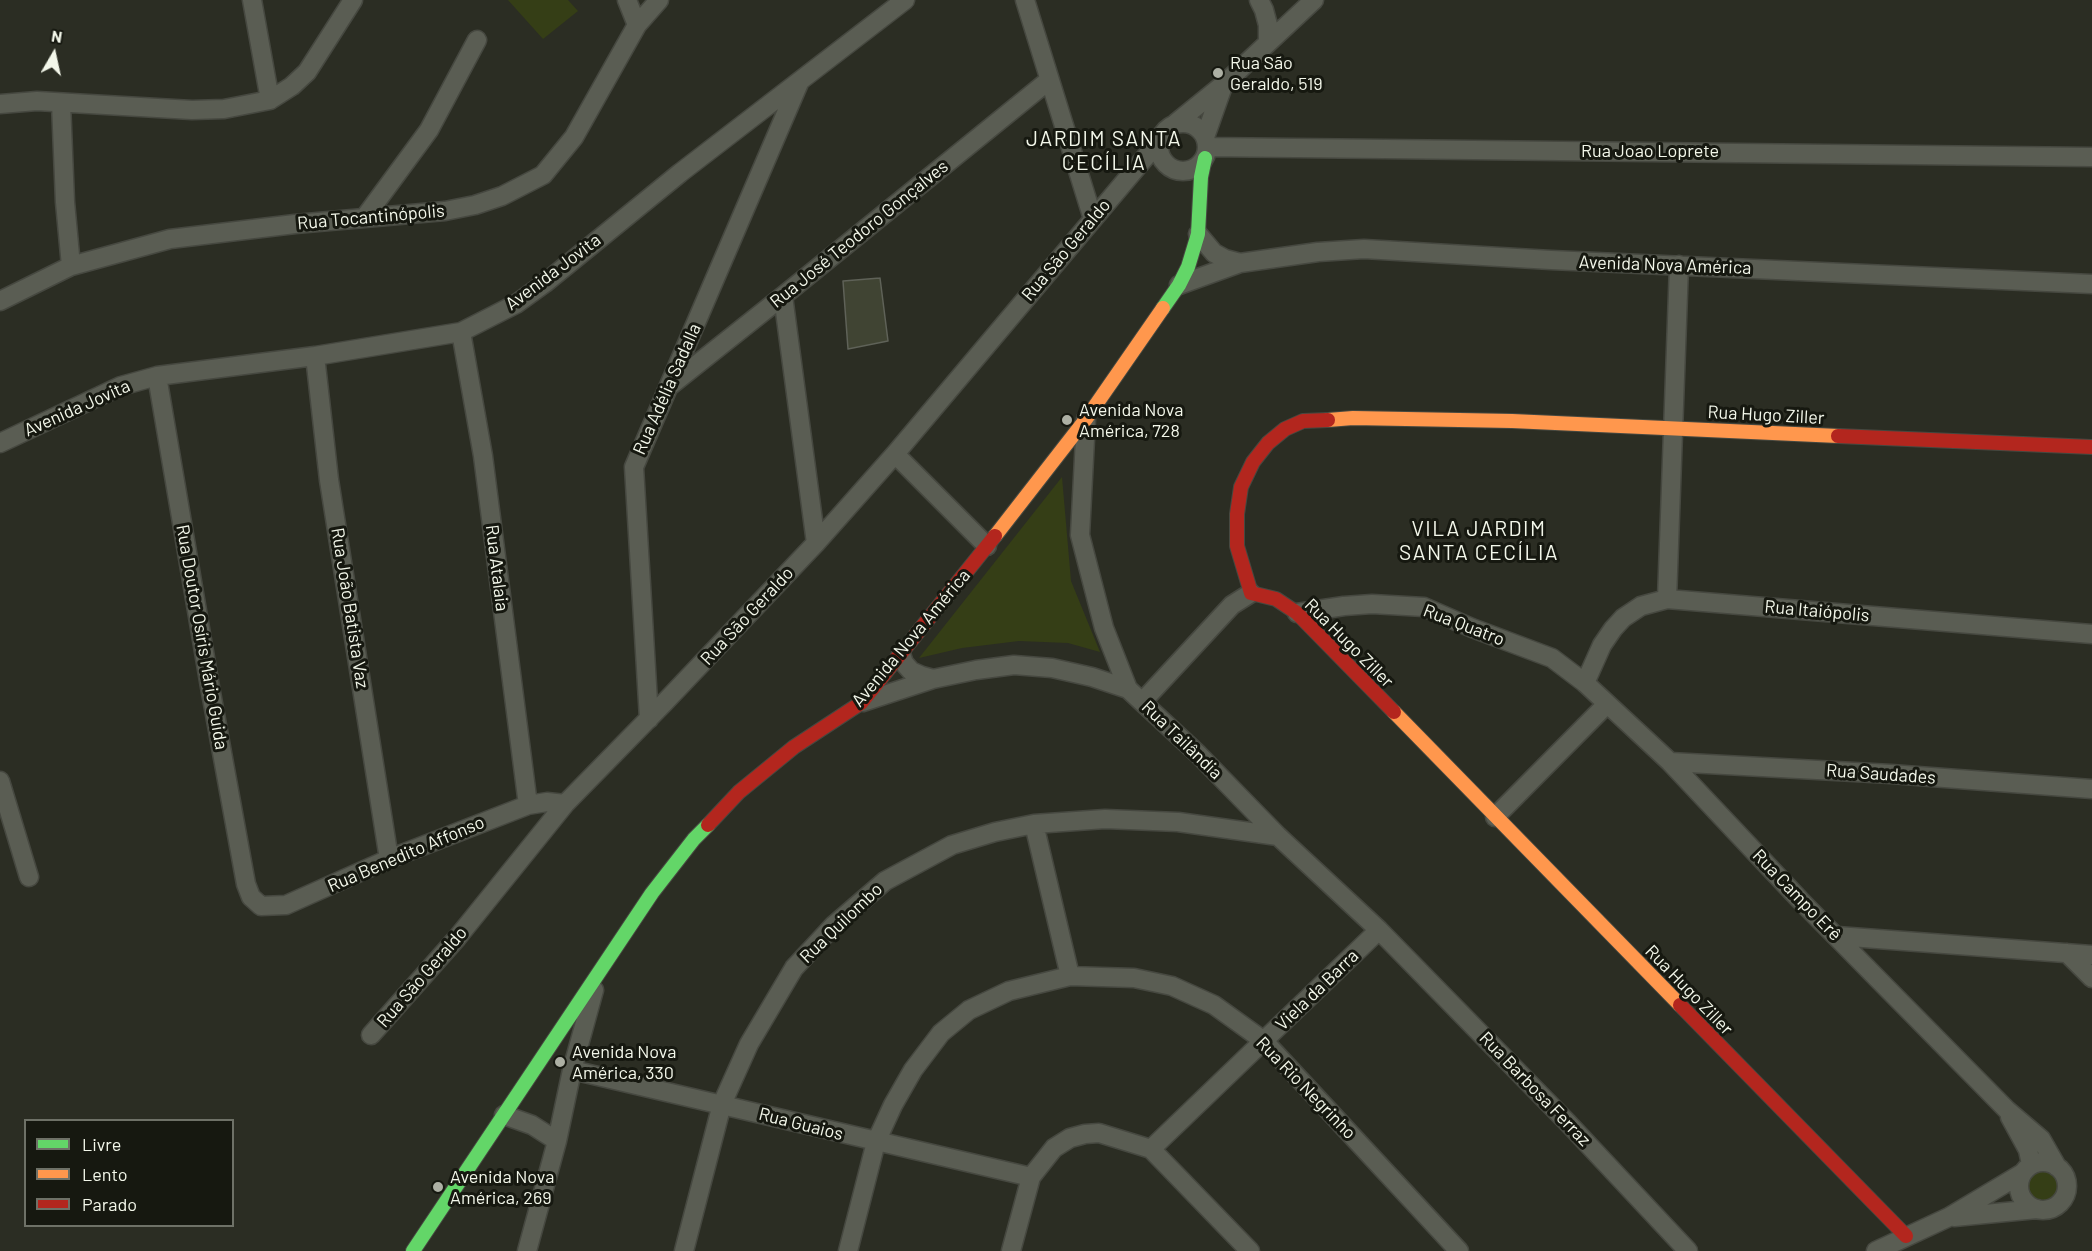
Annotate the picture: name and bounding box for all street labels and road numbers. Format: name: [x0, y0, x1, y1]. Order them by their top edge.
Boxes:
street label: Rua Joao Loprete: [1581, 140, 1719, 162]
street label: Rua José Teodoro Gonçalves: [766, 155, 952, 313]
street label: Rua São Geraldo: [1017, 195, 1115, 305]
street label: Rua Tocantinópolis: [296, 200, 446, 234]
street label: Avenida Jovita: [501, 229, 605, 315]
street label: Avenida Nova América: [1578, 251, 1752, 279]
street label: Rua Adélia Sadalla: [628, 320, 706, 458]
street label: Avenida Jovita: [21, 375, 133, 441]
street label: Rua Hugo Ziller: [1707, 401, 1825, 429]
street label: Rua Doutor Osíris Mário Guida: [172, 523, 232, 751]
street label: Rua Atalaia: [481, 523, 513, 613]
street label: Rua João Batista Vaz: [327, 526, 373, 690]
street label: Rua São Geraldo: [696, 562, 798, 670]
street label: Avenida Nova América: [847, 565, 975, 711]
street label: Rua Hugo Ziller: [1300, 594, 1398, 692]
street label: Rua Itaiópolis: [1764, 596, 1870, 626]
street label: Rua Quatro: [1420, 600, 1508, 650]
street label: Rua Tailândia: [1137, 696, 1227, 784]
street label: Rua Saudades: [1826, 759, 1936, 789]
street label: Rua Benedito Affonso: [324, 811, 488, 897]
street label: Rua Campo Erê: [1748, 845, 1846, 945]
street label: Rua Quilombo: [795, 878, 887, 968]
street label: Rua São Geraldo: [372, 922, 472, 1032]
street label: Rua Hugo Ziller: [1641, 940, 1737, 1040]
street label: Viela da Barra: [1271, 945, 1363, 1035]
street label: Rua Barbosa Ferraz: [1475, 1027, 1595, 1151]
street label: Rua Rio Negrinho: [1252, 1032, 1360, 1144]
street label: Rua Guaios: [756, 1103, 846, 1145]

